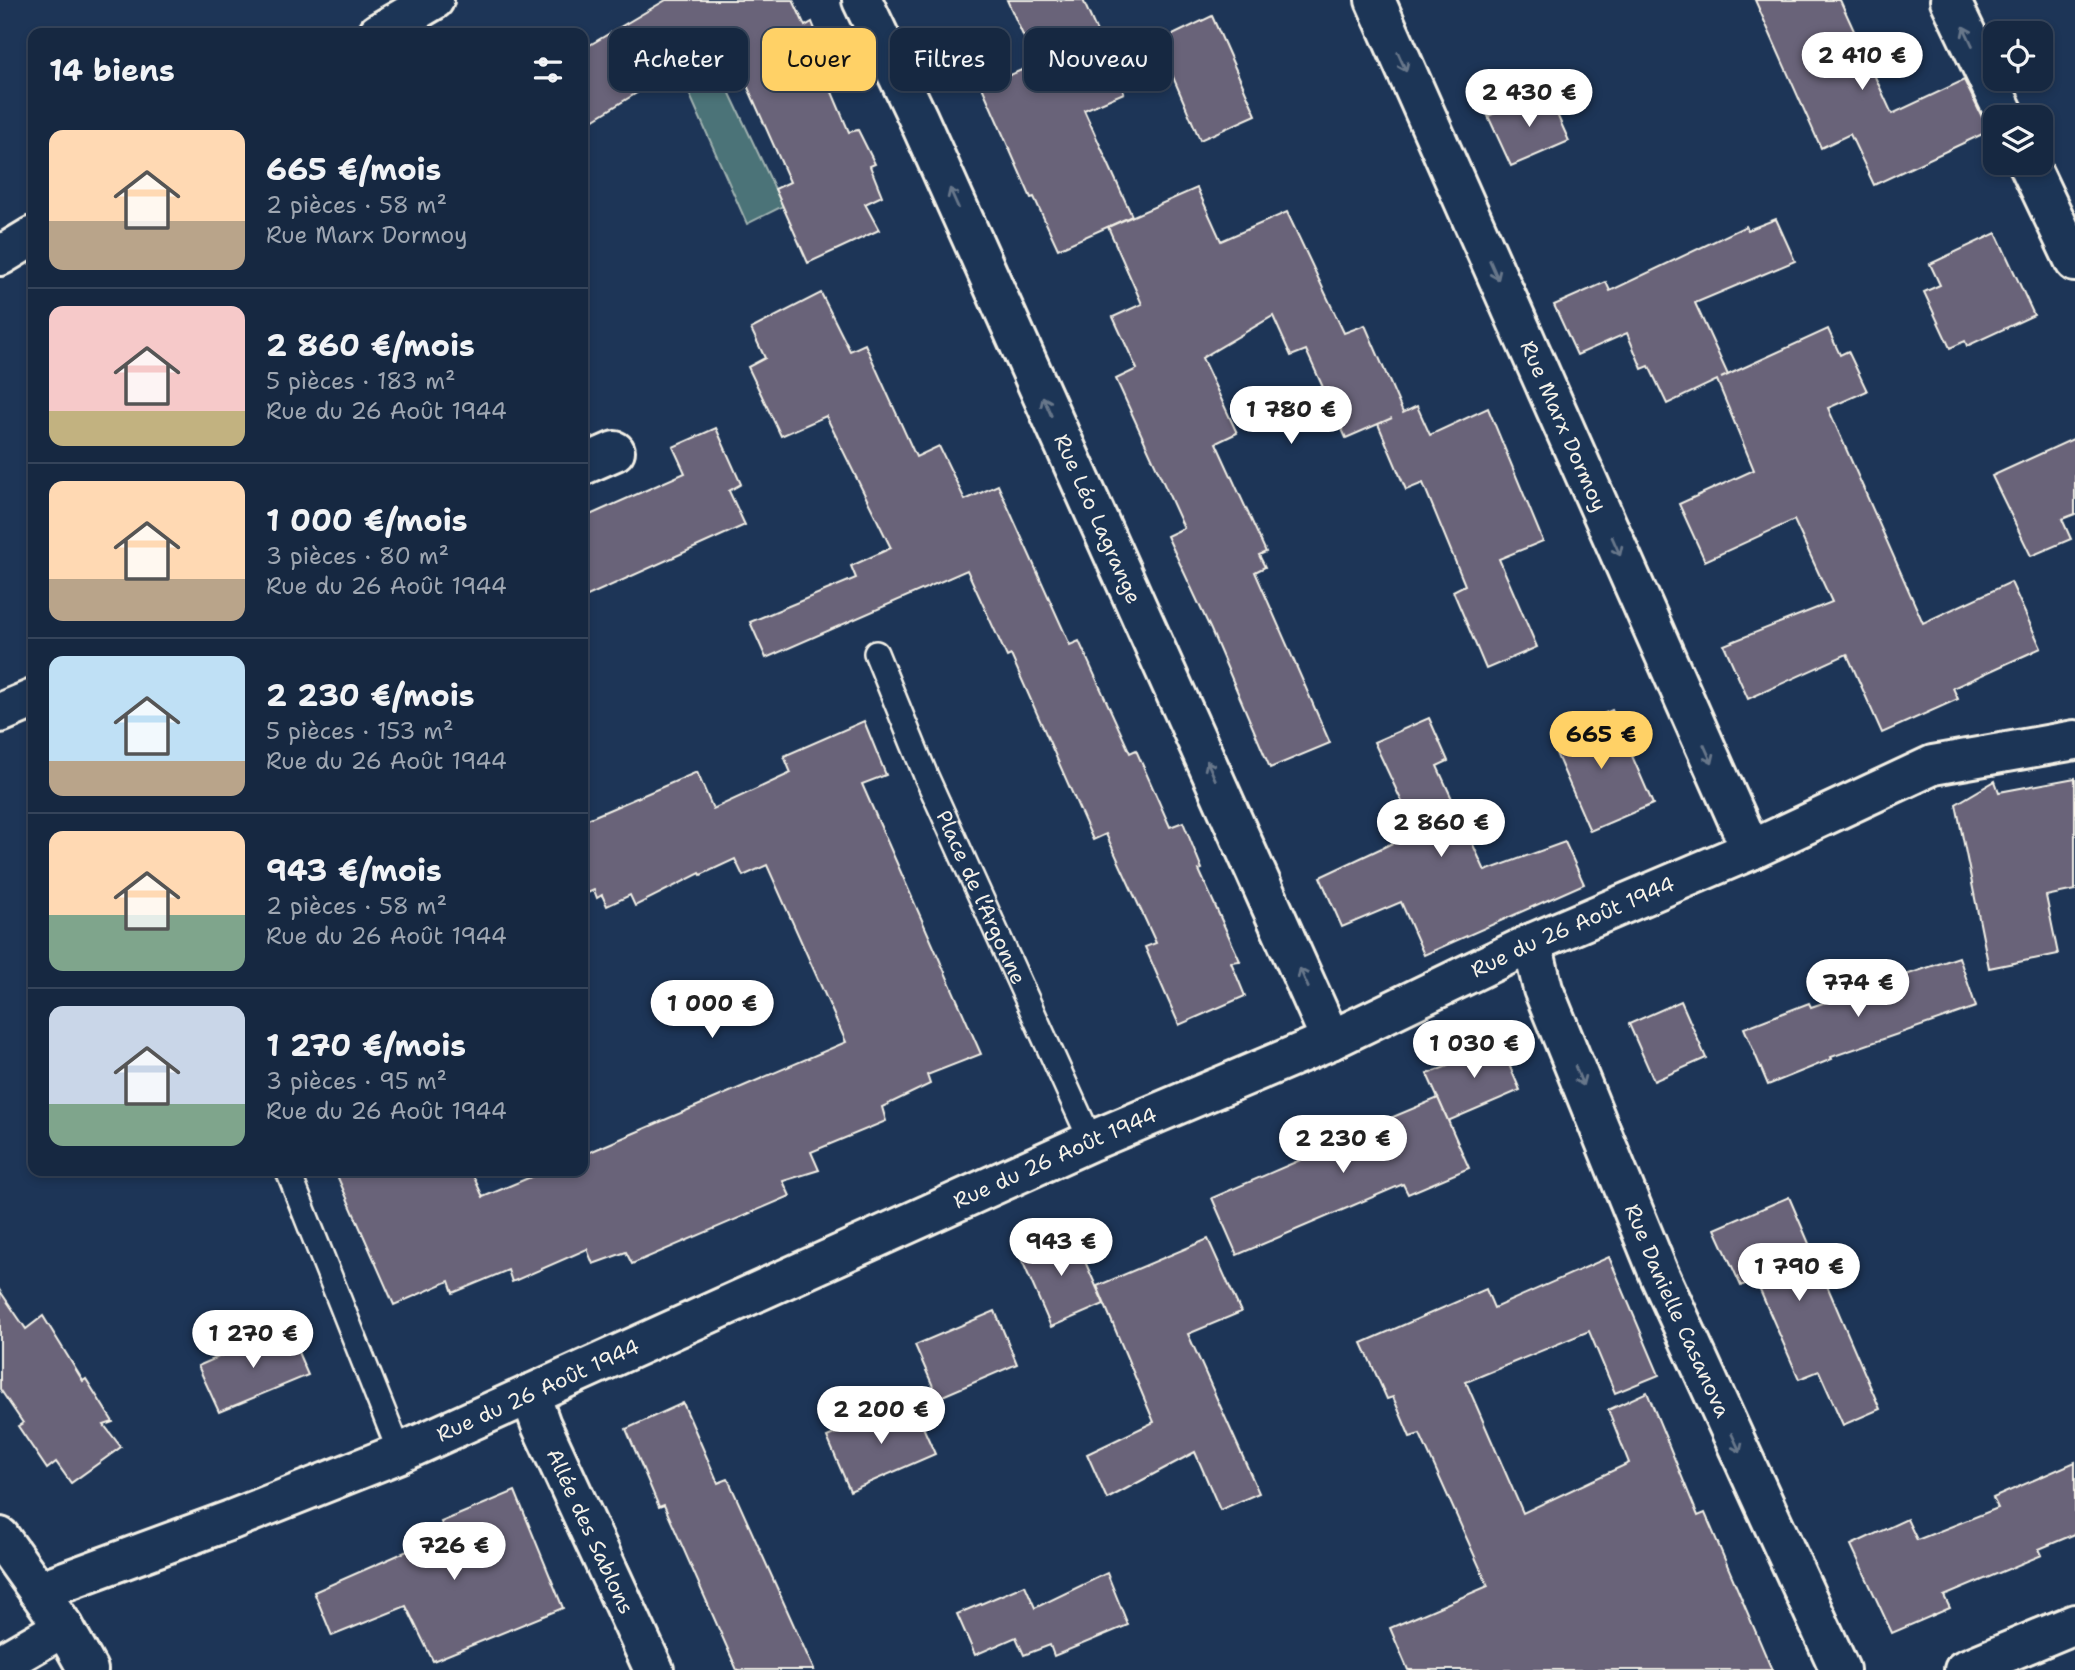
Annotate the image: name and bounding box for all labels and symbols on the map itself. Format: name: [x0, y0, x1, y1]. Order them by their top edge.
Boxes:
one-way arrow: [1961, 26, 1974, 48]
pin: 2 410 €: [1797, 32, 1927, 92]
one-way arrow: [1396, 51, 1409, 73]
pin: 2 430 €: [1464, 69, 1594, 129]
one-way arrow: [947, 188, 960, 210]
one-way arrow: [1489, 259, 1502, 281]
street label: Rue Marx Dormoy: [1513, 336, 1614, 516]
pin: 1 780 €: [1226, 386, 1356, 446]
one-way arrow: [1040, 396, 1053, 417]
street label: Rue Léo Lagrange: [1047, 430, 1148, 608]
one-way arrow: [1610, 535, 1623, 556]
pin: 665 €: [1552, 712, 1650, 771]
one-way arrow: [1702, 743, 1715, 764]
one-way arrow: [1204, 760, 1217, 781]
pin: 2 860 €: [1376, 800, 1506, 859]
street label: Place de l’Argonne: [929, 806, 1032, 989]
street label: Rue du 26 Août 1944: [1466, 870, 1679, 984]
pin: 774 €: [1809, 960, 1907, 1019]
one-way arrow: [1297, 967, 1310, 989]
pin: 1 000 €: [647, 981, 777, 1040]
pin: 1 030 €: [1409, 1020, 1539, 1080]
one-way arrow: [1573, 1065, 1586, 1086]
street label: Rue du 26 Août 1944: [949, 1101, 1161, 1215]
pin: 2 230 €: [1278, 1116, 1408, 1175]
street label: Rue Danielle Casanova: [1618, 1200, 1737, 1422]
pin: 943 €: [1012, 1218, 1110, 1278]
pin: 1 790 €: [1734, 1244, 1864, 1303]
pin: 1 270 €: [188, 1310, 318, 1370]
street label: Rue du 26 Août 1944: [432, 1333, 644, 1449]
pin: 2 200 €: [816, 1386, 946, 1446]
one-way arrow: [1730, 1432, 1743, 1453]
street label: Allée des Sablons: [540, 1444, 640, 1619]
pin: 726 €: [405, 1522, 503, 1582]

